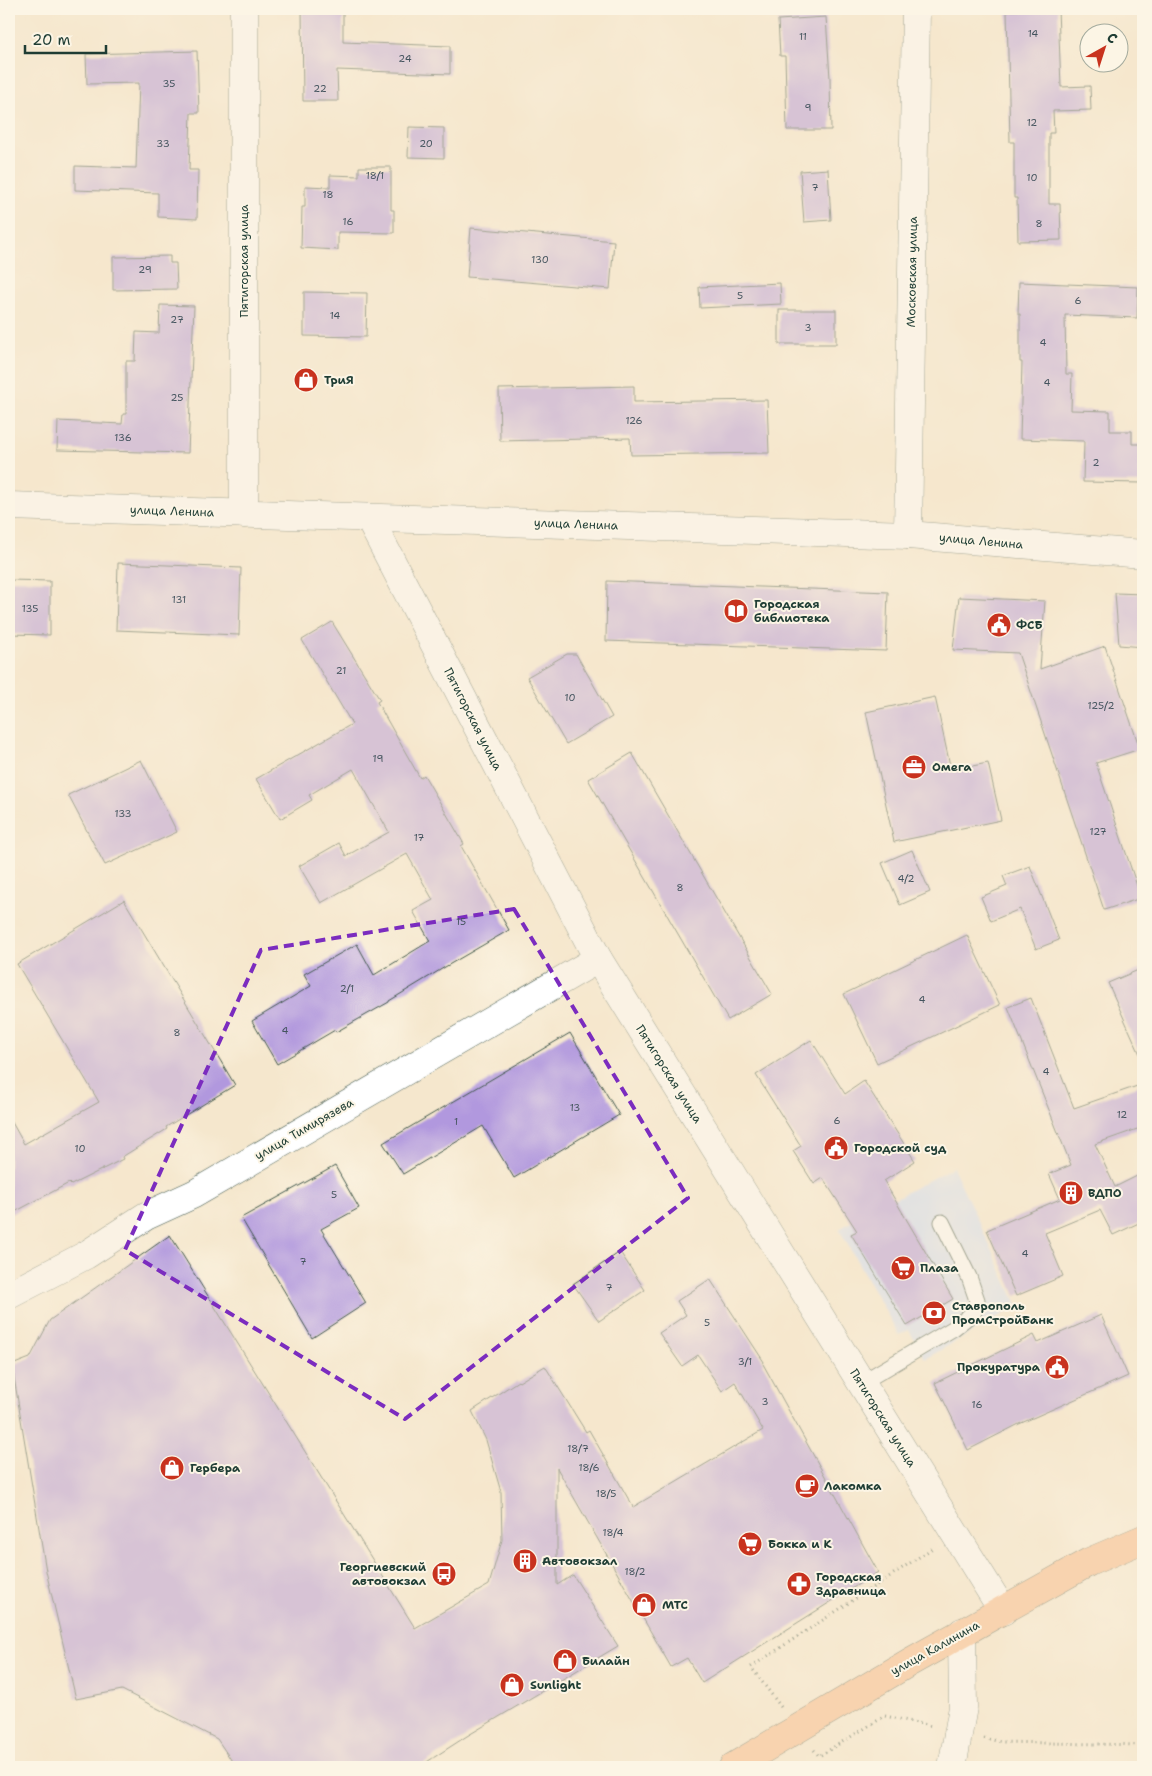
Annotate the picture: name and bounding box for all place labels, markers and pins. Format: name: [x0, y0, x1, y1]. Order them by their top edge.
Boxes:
shop icon: ТриЯ: [293, 367, 319, 393]
place label: ТриЯ: [324, 372, 354, 388]
place label: Городская библиотека: [754, 596, 830, 626]
library icon: Городская библиотека: [723, 598, 749, 624]
public building icon: ФСБ: [986, 612, 1012, 638]
place label: ФСБ: [1016, 617, 1043, 633]
office icon: Омега: [901, 754, 927, 780]
place label: Омега: [932, 759, 972, 775]
public building icon: Городской суд: [823, 1135, 849, 1161]
place label: Городской суд: [854, 1140, 947, 1156]
building icon: ВДПО: [1058, 1180, 1084, 1206]
place label: ВДПО: [1088, 1185, 1122, 1201]
supermarket icon: Плаза: [890, 1255, 916, 1281]
place label: Плаза: [920, 1260, 959, 1276]
place label: Ставрополь ПромСтройБанк: [952, 1298, 1054, 1328]
bank icon: Ставрополь ПромСтройБанк: [921, 1300, 947, 1326]
public building icon: Прокуратура: [1044, 1354, 1070, 1380]
place label: Прокуратура: [957, 1359, 1041, 1375]
shop icon: Гербера: [159, 1455, 185, 1481]
place label: Гербера: [190, 1460, 241, 1476]
cafe icon: Лакомка: [794, 1473, 820, 1499]
place label: Лакомка: [824, 1478, 882, 1494]
supermarket icon: Бокка и К: [737, 1531, 763, 1557]
place label: Бокка и К: [768, 1536, 833, 1552]
building icon: Автовокзал: [512, 1548, 538, 1574]
place label: Автовокзал: [542, 1553, 618, 1569]
place label: Георгиевский автовокзал: [340, 1559, 427, 1589]
bus stop icon: Георгиевский автовокзал: [431, 1561, 457, 1587]
place label: Городская Здравница: [816, 1569, 887, 1599]
pharmacy icon: Городская Здравница: [786, 1571, 812, 1597]
shop icon: МТС: [631, 1592, 657, 1618]
place label: МТС: [662, 1597, 688, 1613]
shop icon: Билайн: [552, 1648, 578, 1674]
place label: Билайн: [582, 1653, 630, 1669]
shop icon: Sunlight: [499, 1672, 525, 1698]
place label: Sunlight: [530, 1677, 581, 1693]

